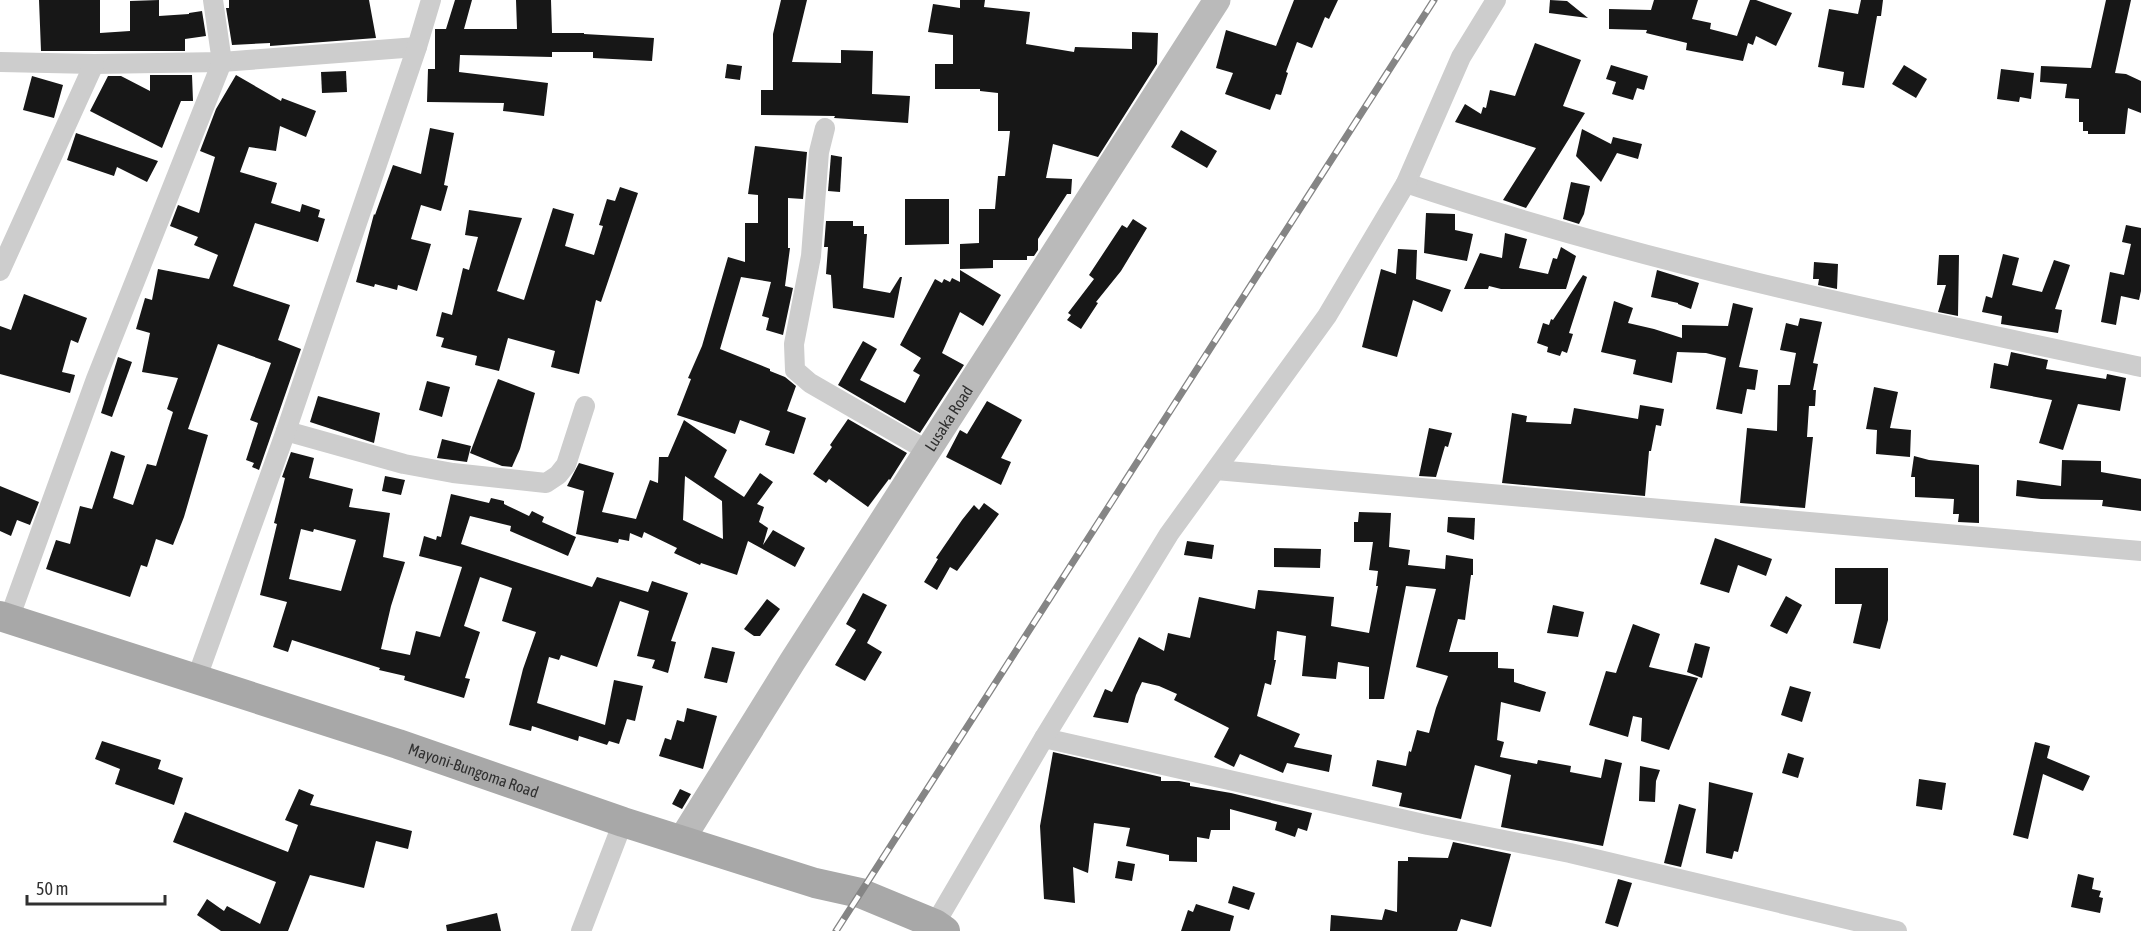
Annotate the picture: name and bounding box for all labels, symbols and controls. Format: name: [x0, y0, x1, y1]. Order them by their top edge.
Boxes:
street label: Lusaka Road: [921, 382, 976, 454]
street label: Mayoni-Bungoma Road: [406, 739, 541, 801]
scale bar: [27, 868, 165, 906]
text: 50 m: [36, 878, 68, 899]

